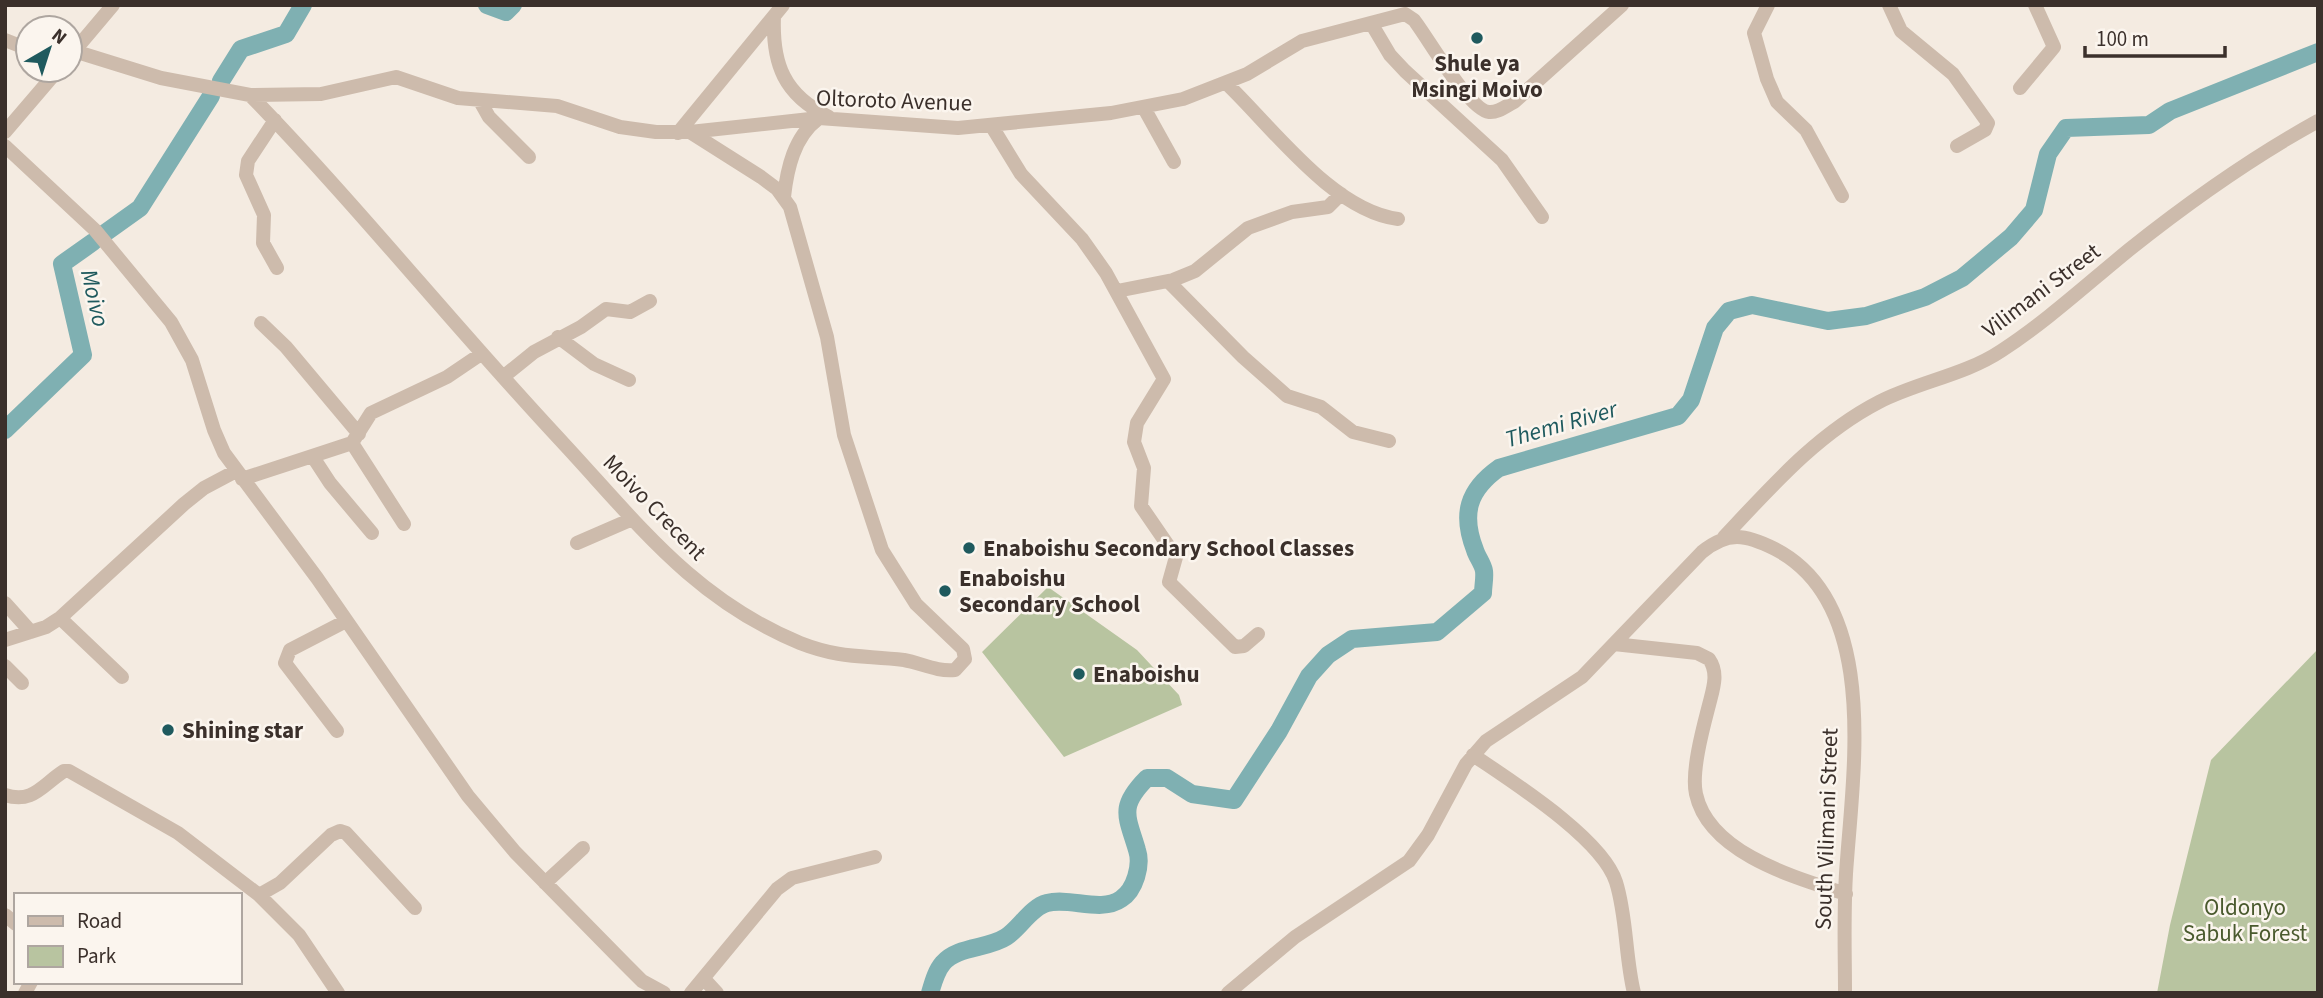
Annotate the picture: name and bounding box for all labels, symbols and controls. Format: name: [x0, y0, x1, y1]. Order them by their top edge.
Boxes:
north arrow: [14, 14, 84, 84]
scale bar: [2085, 14, 2225, 58]
text: N: [45, 22, 72, 51]
text: 100 m: [2096, 24, 2149, 54]
marker: Shule ya Msingi Moivo: [1469, 30, 1485, 46]
place label: Shule ya Msingi Moivo: [1411, 47, 1543, 106]
street label: Oltoroto Avenue: [815, 81, 973, 120]
street label: Vilimani Street: [1975, 235, 2107, 346]
water label: Moivo: [71, 266, 118, 330]
water label: Themi River: [1501, 391, 1623, 457]
street label: Moivo Crecent: [595, 447, 714, 568]
place label: Enaboishu Secondary School Classes: [983, 532, 1354, 565]
marker: Enaboishu Secondary School Classes: [961, 540, 977, 556]
place label: Enaboishu Secondary School: [959, 562, 1140, 621]
marker: Enaboishu Secondary School: [937, 583, 953, 599]
place label: Enaboishu: [1093, 658, 1200, 691]
marker: Enaboishu: [1071, 666, 1087, 682]
place label: Shining star: [182, 714, 304, 747]
marker: Shining star: [160, 722, 176, 738]
street label: South Vilimani Street: [1806, 727, 1847, 931]
park label: Oldonyo Sabuk Forest: [2183, 891, 2308, 950]
legend: [14, 893, 242, 984]
text: Road: [77, 906, 122, 936]
text: Park: [77, 941, 117, 971]

